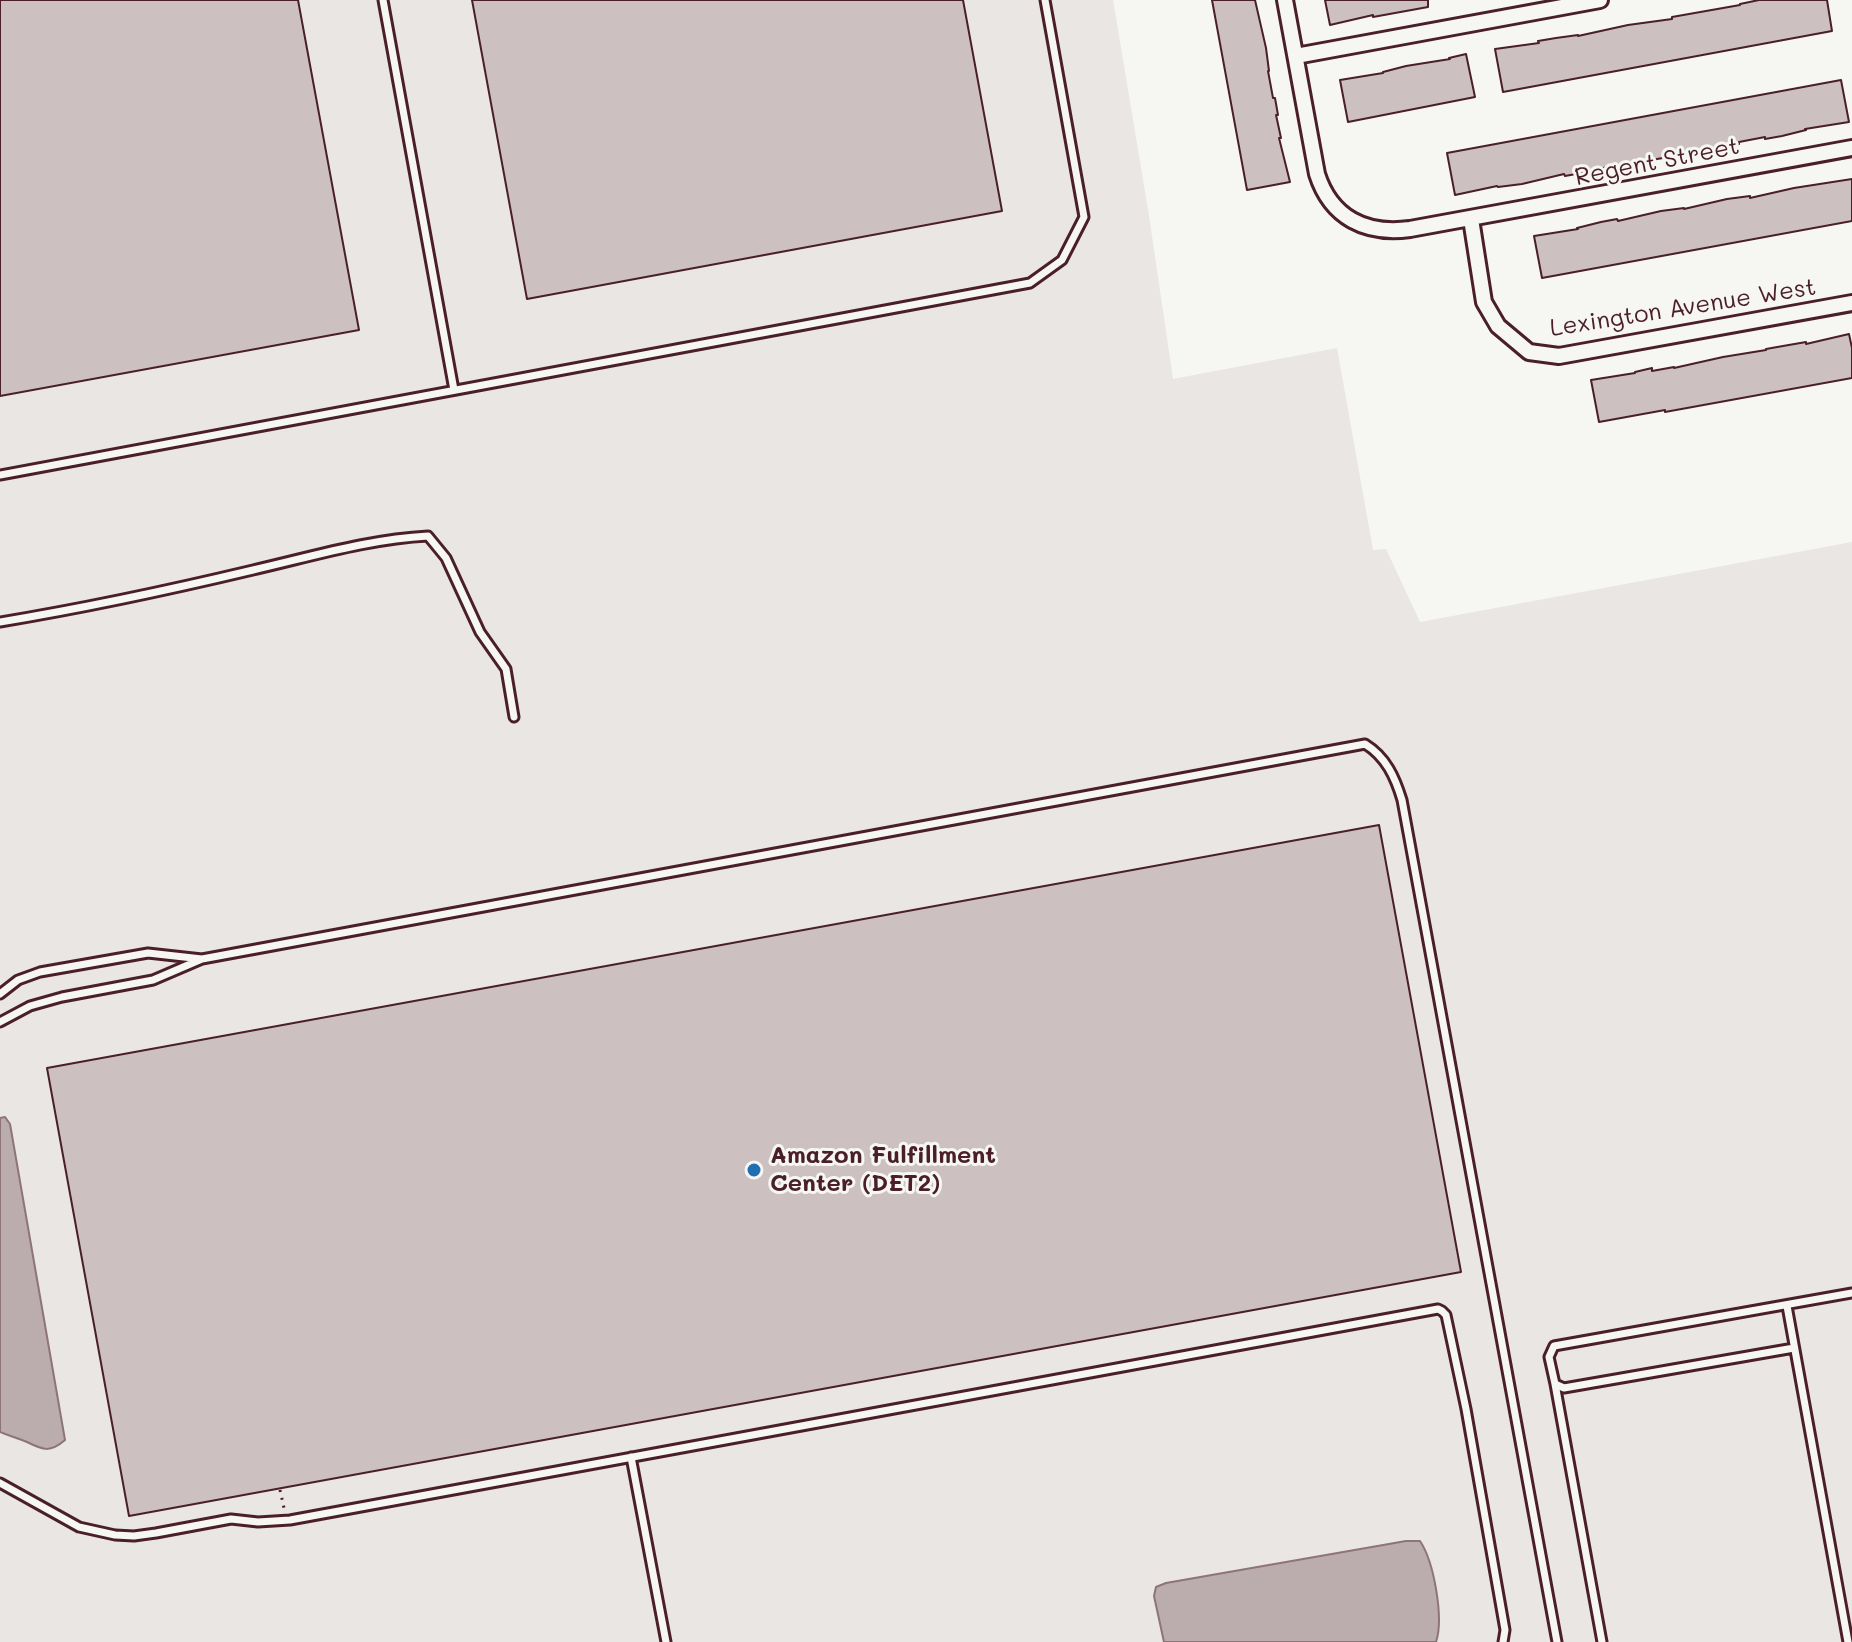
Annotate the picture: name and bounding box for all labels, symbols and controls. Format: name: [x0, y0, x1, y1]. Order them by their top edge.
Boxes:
street label: Regent Street: [1572, 132, 1742, 192]
street label: Lexington Avenue West: [1548, 273, 1818, 343]
place label: Amazon Fulfillment Center (DET2): [770, 1142, 996, 1198]
marker: Amazon Fulfillment Center (DET2): [745, 1161, 763, 1179]

